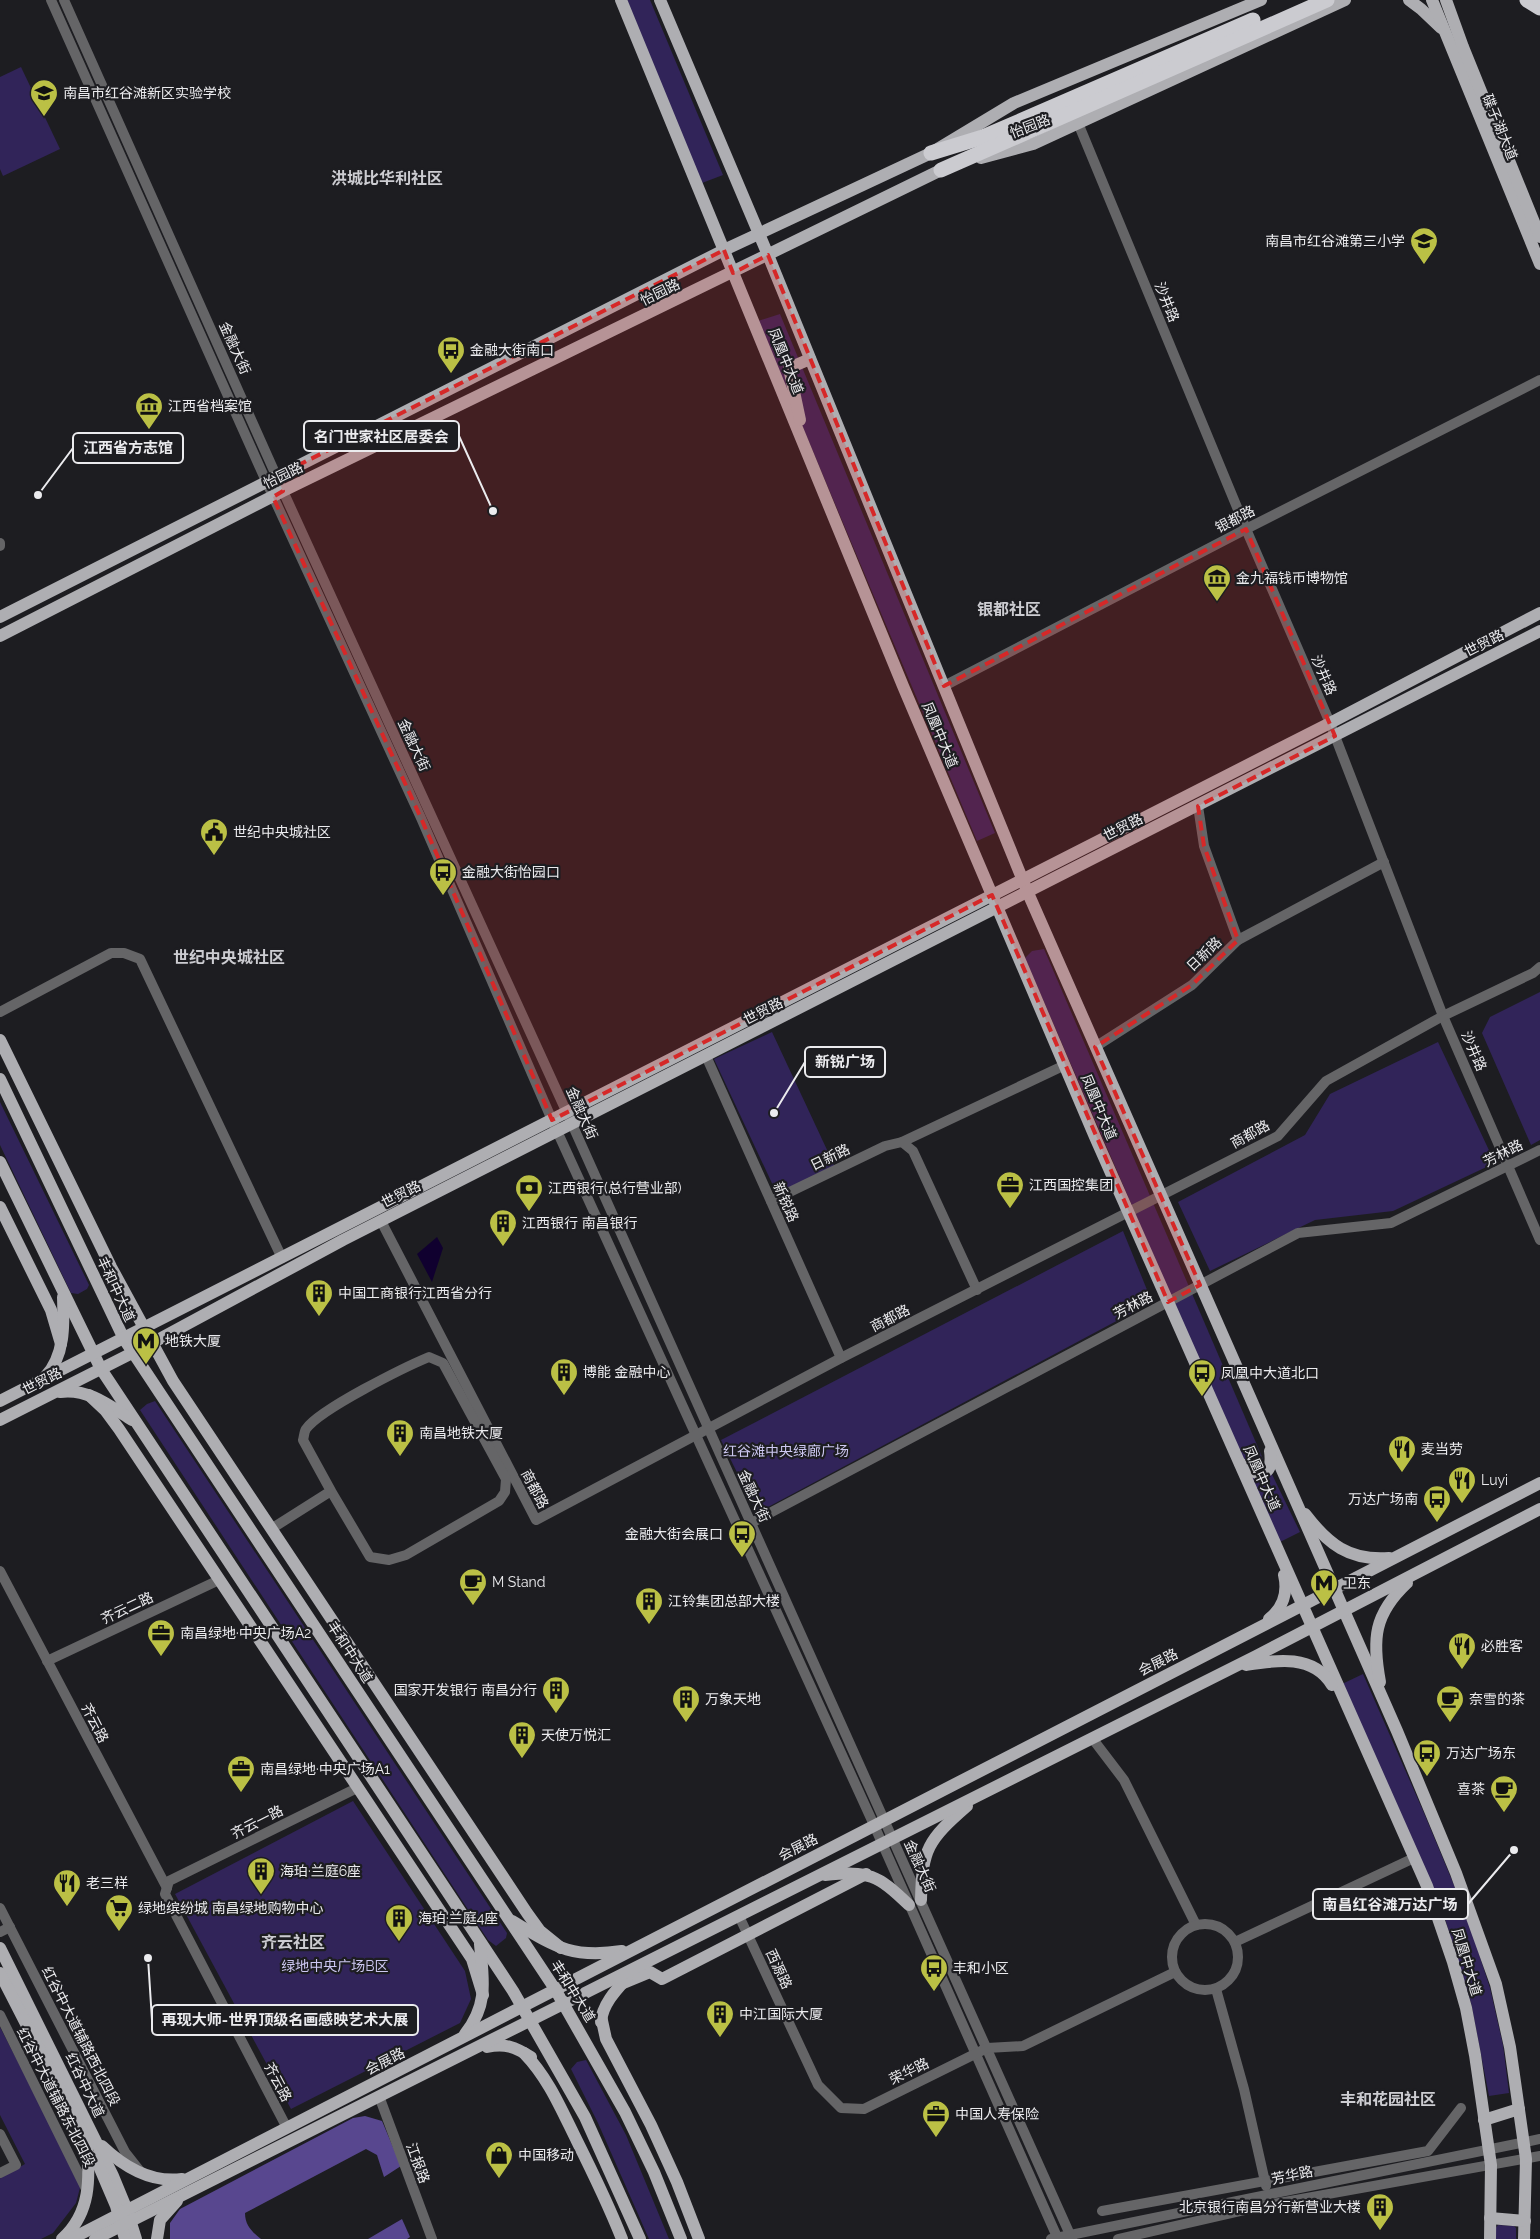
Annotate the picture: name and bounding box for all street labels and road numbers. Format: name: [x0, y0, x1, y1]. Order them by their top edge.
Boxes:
street label: 碟子湖大道: [1479, 92, 1521, 162]
street label: 怡园路: [1008, 111, 1052, 141]
street label: 怡园路: [638, 276, 682, 308]
street label: 沙井路: [1152, 280, 1182, 324]
street label: 金融大街: [216, 319, 254, 377]
street label: 凤凰中大道: [765, 326, 807, 396]
street label: 怡园路: [261, 459, 305, 491]
street label: 银都路: [1213, 502, 1257, 536]
street label: 世贸路: [1462, 626, 1506, 660]
street label: 沙井路: [1308, 653, 1340, 697]
street label: 凤凰中大道: [919, 700, 961, 770]
street label: 金融大街: [395, 716, 433, 774]
street label: 世贸路: [1101, 810, 1145, 844]
street label: 日新路: [1183, 934, 1225, 974]
street label: 世贸路: [741, 994, 785, 1028]
street label: 沙井路: [1458, 1029, 1490, 1073]
street label: 凤凰中大道: [1078, 1072, 1120, 1142]
street label: 金融大街: [563, 1084, 601, 1142]
street label: 商都路: [1228, 1117, 1272, 1151]
street label: 芳林路: [1481, 1136, 1525, 1170]
street label: 日新路: [808, 1141, 852, 1173]
street label: 世贸路: [379, 1177, 423, 1211]
street label: 新锐路: [770, 1180, 802, 1224]
street label: 丰和中大道: [94, 1254, 138, 1324]
street label: 芳林路: [1111, 1288, 1155, 1322]
street label: 商都路: [868, 1301, 912, 1335]
street label: 世贸路: [20, 1364, 64, 1398]
street label: 凤凰中大道: [1240, 1443, 1284, 1513]
street label: 商都路: [518, 1467, 552, 1511]
street label: 金融大街: [735, 1467, 773, 1525]
street label: 齐云二路: [98, 1589, 156, 1627]
street label: 丰和中大道: [324, 1618, 376, 1686]
street label: 会展路: [1136, 1645, 1180, 1679]
street label: 齐云路: [78, 1701, 112, 1745]
street label: 齐云一路: [228, 1802, 286, 1842]
street label: 会展路: [776, 1830, 820, 1864]
street label: 金融大街: [901, 1837, 939, 1895]
street label: 凤凰中大道: [1449, 1926, 1485, 1998]
street label: 西源路: [763, 1947, 795, 1991]
street label: 丰和中大道: [548, 1957, 598, 2025]
street label: 红谷中大道辅路西北四段: [39, 1964, 123, 2108]
street label: 红谷中大道辅路东北四段: [14, 2025, 98, 2169]
street label: 会展路: [363, 2044, 407, 2078]
street label: 红谷中大道: [62, 2050, 108, 2120]
street label: 荣华路: [887, 2055, 931, 2087]
street label: 齐云路: [261, 2060, 295, 2104]
street label: 江报路: [403, 2141, 433, 2185]
street label: 芳华路: [1270, 2163, 1314, 2187]

